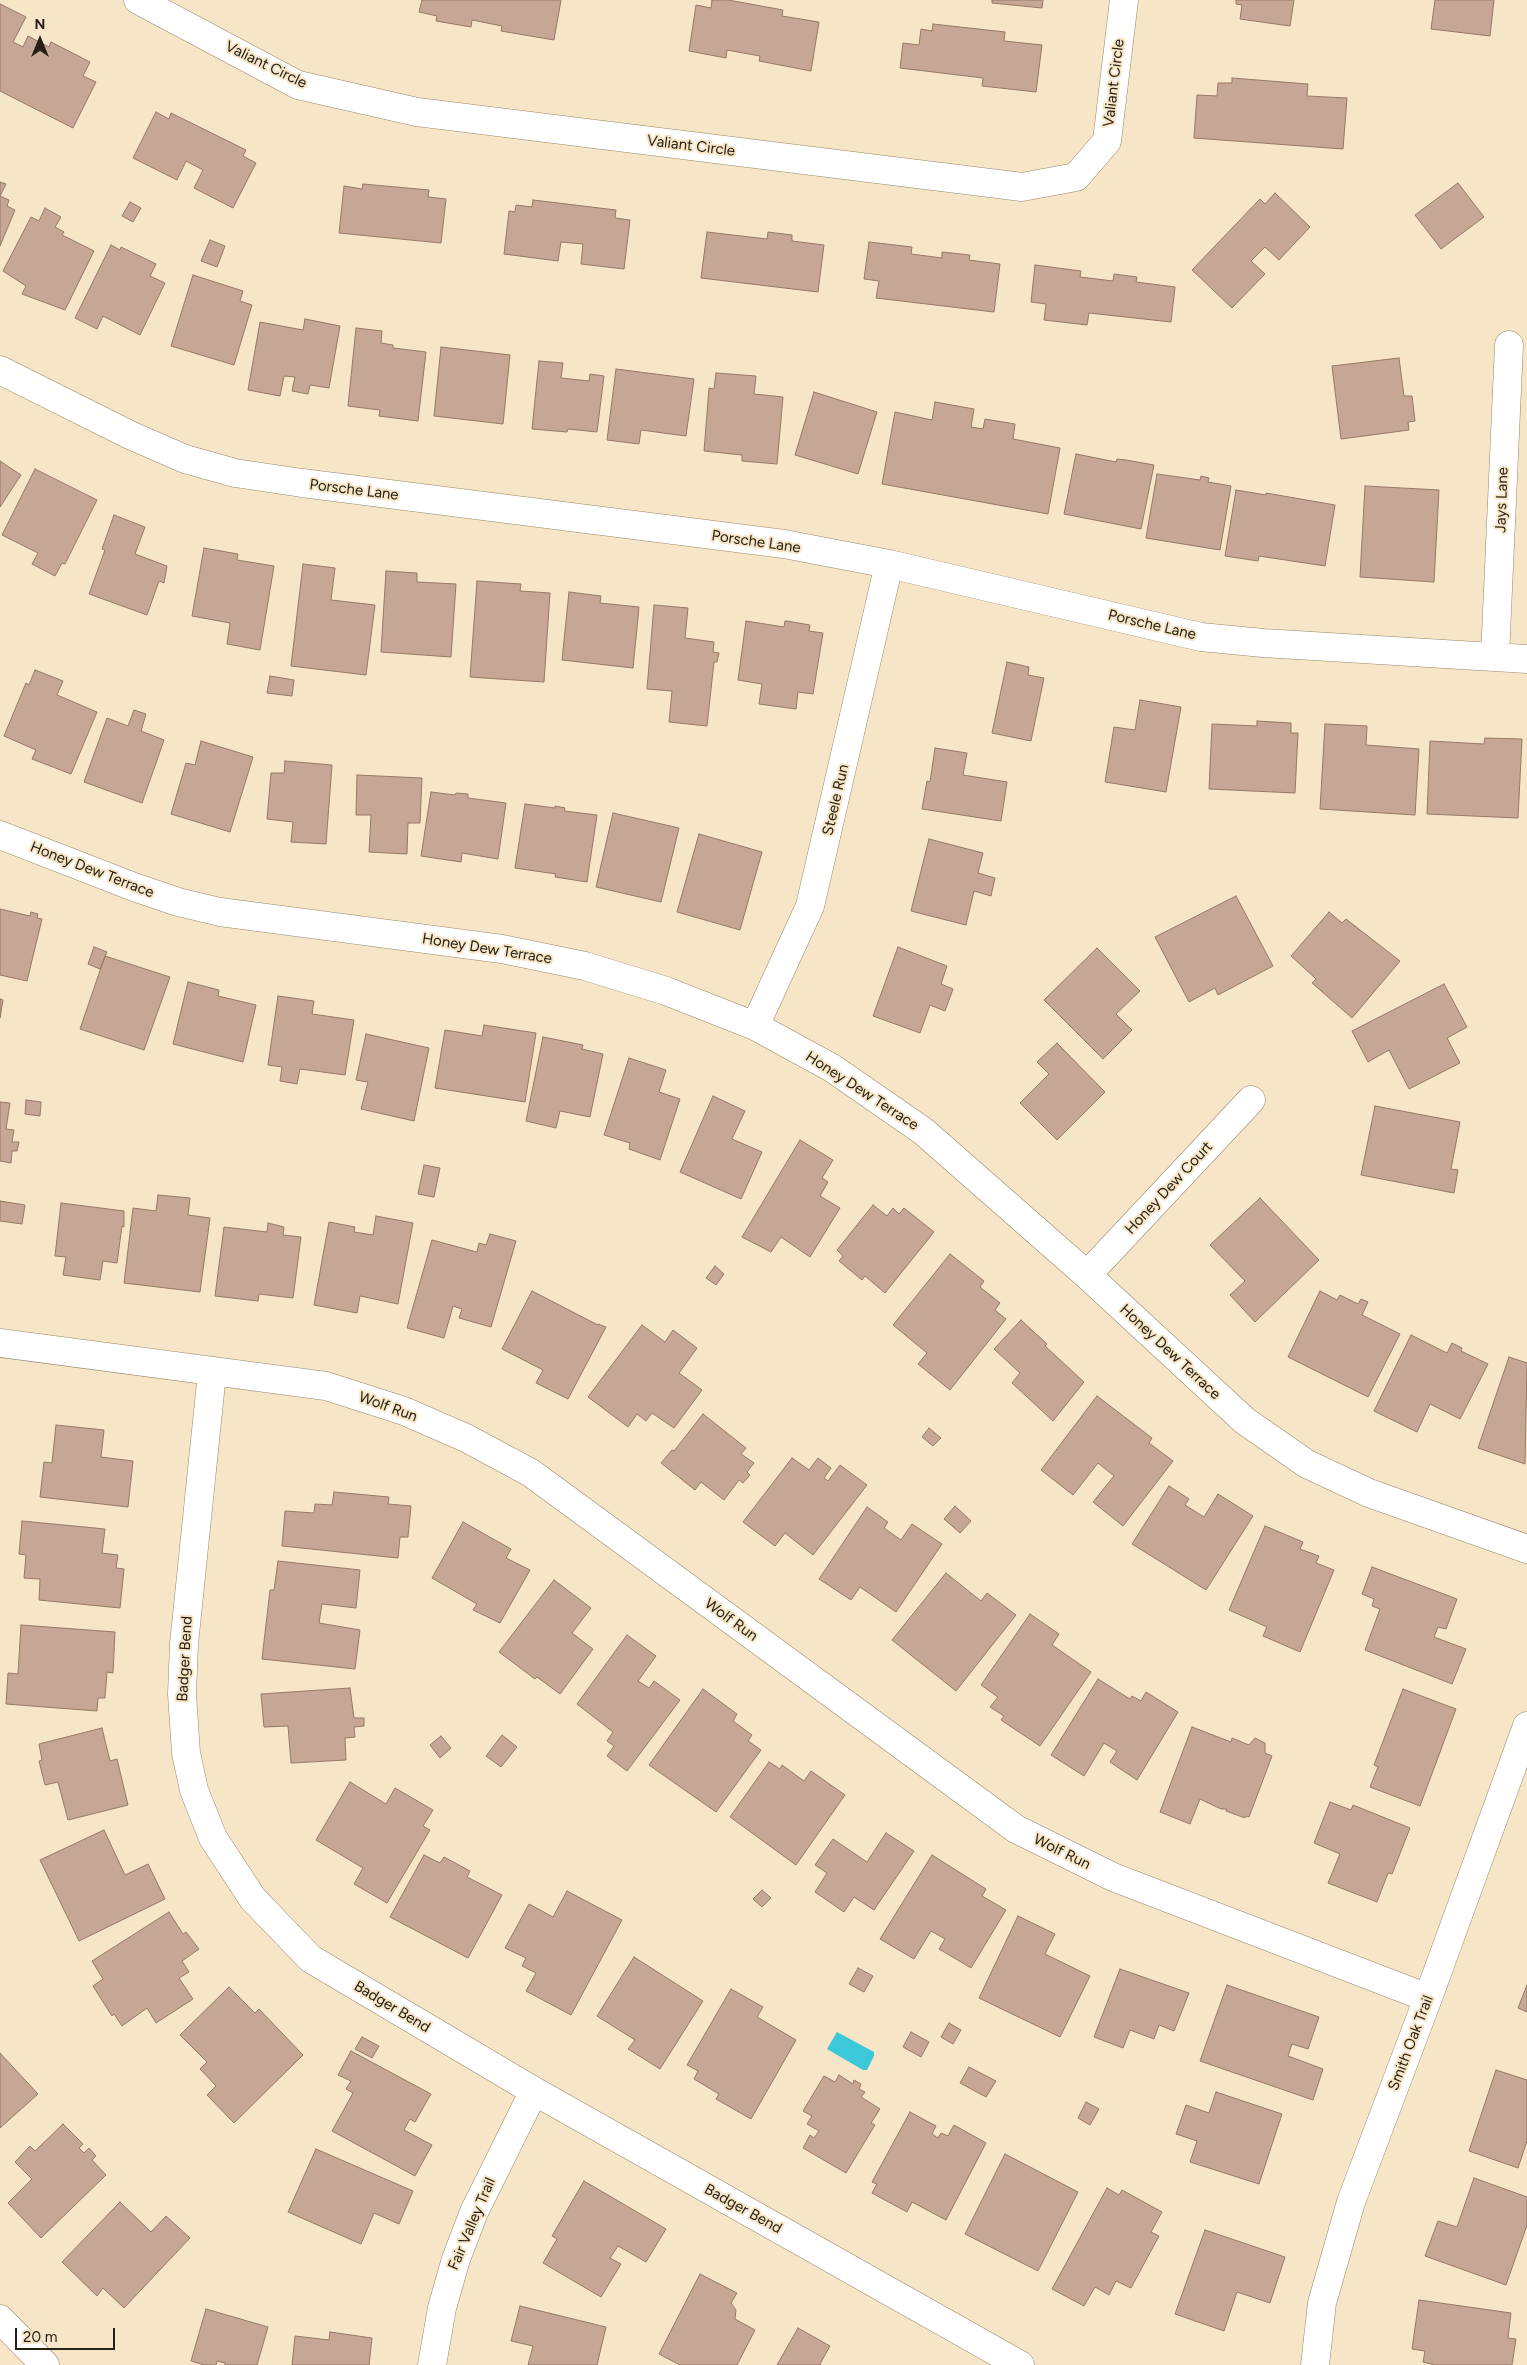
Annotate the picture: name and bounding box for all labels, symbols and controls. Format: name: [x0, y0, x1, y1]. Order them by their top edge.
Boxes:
north arrow: [15, 15, 65, 65]
text: N: [35, 16, 45, 33]
street label: Valiant Circle: [222, 37, 310, 93]
street label: Valiant Circle: [1100, 38, 1128, 128]
street label: Valiant Circle: [646, 132, 736, 160]
street label: Jays Lane: [1492, 467, 1512, 533]
street label: Porsche Lane: [308, 476, 400, 504]
street label: Porsche Lane: [710, 527, 802, 557]
street label: Porsche Lane: [1106, 606, 1198, 644]
street label: Steele Run: [819, 763, 853, 837]
street label: Honey Dew Terrace: [27, 838, 157, 902]
street label: Honey Dew Terrace: [421, 930, 553, 968]
street label: Honey Dew Terrace: [802, 1048, 922, 1134]
street label: Honey Dew Court: [1121, 1138, 1217, 1238]
street label: Honey Dew Terrace: [1116, 1301, 1224, 1403]
street label: Wolf Run: [356, 1388, 420, 1426]
street label: Wolf Run: [701, 1595, 761, 1645]
street label: Badger Bend: [174, 1616, 196, 1702]
street label: Wolf Run: [1031, 1831, 1093, 1873]
street label: Badger Bend: [351, 1977, 433, 2037]
street label: Smith Oak Trail: [1385, 1993, 1437, 2093]
street label: Fair Valley Trail: [444, 2175, 500, 2273]
street label: Badger Bend: [701, 2180, 785, 2238]
scale bar: [18, 2318, 118, 2350]
text: 20 m: [23, 2328, 57, 2346]

